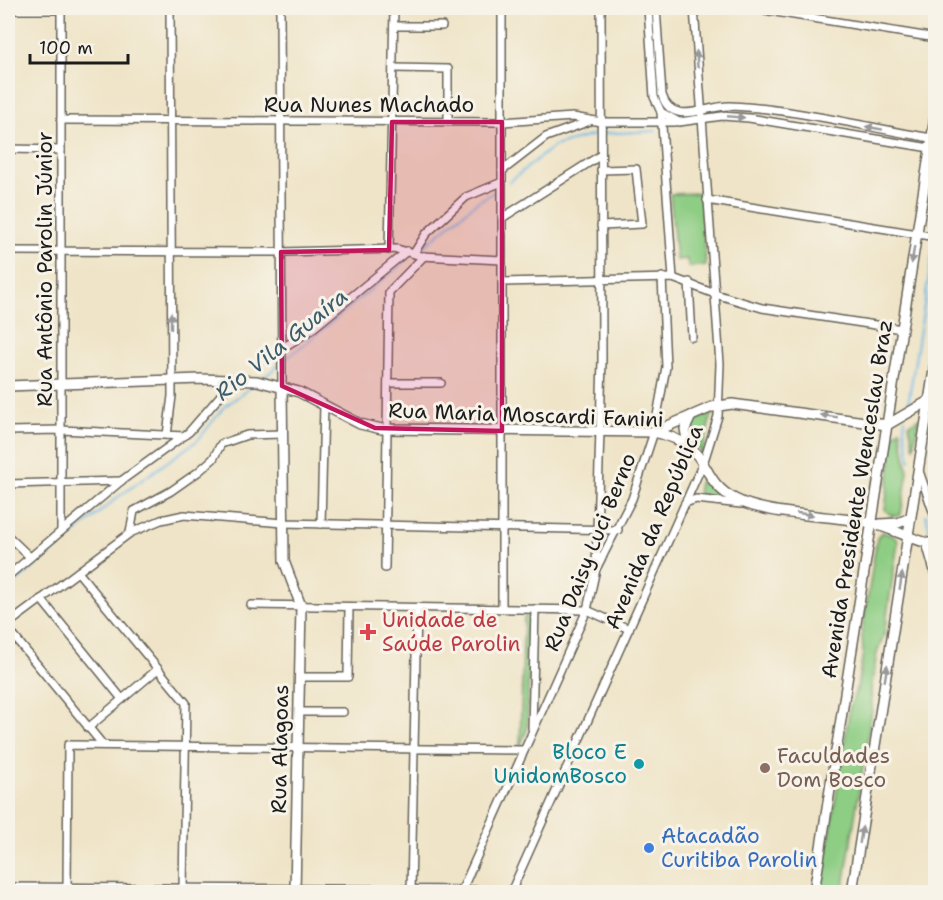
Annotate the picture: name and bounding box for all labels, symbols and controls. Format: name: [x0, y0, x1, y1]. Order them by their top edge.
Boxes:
scale bar: [30, 27, 128, 65]
text: 100 m: [39, 36, 93, 60]
one-way arrow: [693, 49, 702, 68]
street label: Rua Nunes Machado: [264, 91, 474, 119]
one-way arrow: [727, 112, 746, 122]
one-way arrow: [864, 123, 883, 132]
street label: Rua Antônio Parolin Júnior: [31, 131, 59, 407]
one-way arrow: [909, 246, 918, 265]
water label: Rio Vila Guaíra: [209, 282, 354, 407]
one-way arrow: [166, 312, 176, 331]
street label: Avenida Presidente Wenceslau Braz: [815, 318, 899, 680]
street label: Rua Maria Moscardi Fanini: [388, 396, 664, 434]
one-way arrow: [820, 411, 839, 420]
street label: Avenida da República: [598, 420, 710, 634]
street label: Rua Daisy Luci Berno: [537, 449, 643, 655]
one-way arrow: [796, 509, 815, 518]
one-way arrow: [896, 571, 905, 590]
place label: Unidade de Saúde Parolin: [382, 606, 521, 658]
marker: Unidade de Saúde Parolin: [359, 623, 377, 641]
one-way arrow: [882, 663, 891, 682]
street label: Rua Alagoas: [265, 684, 295, 814]
place label: Bloco E UnidomBosco: [494, 738, 627, 790]
place label: Faculdades Dom Bosco: [777, 742, 890, 794]
marker: Bloco E UnidomBosco: [632, 757, 646, 771]
marker: Faculdades Dom Bosco: [758, 761, 772, 775]
place label: Atacadão Curitiba Parolin: [661, 822, 817, 874]
one-way arrow: [856, 825, 865, 844]
marker: Atacadão Curitiba Parolin: [642, 841, 656, 855]

